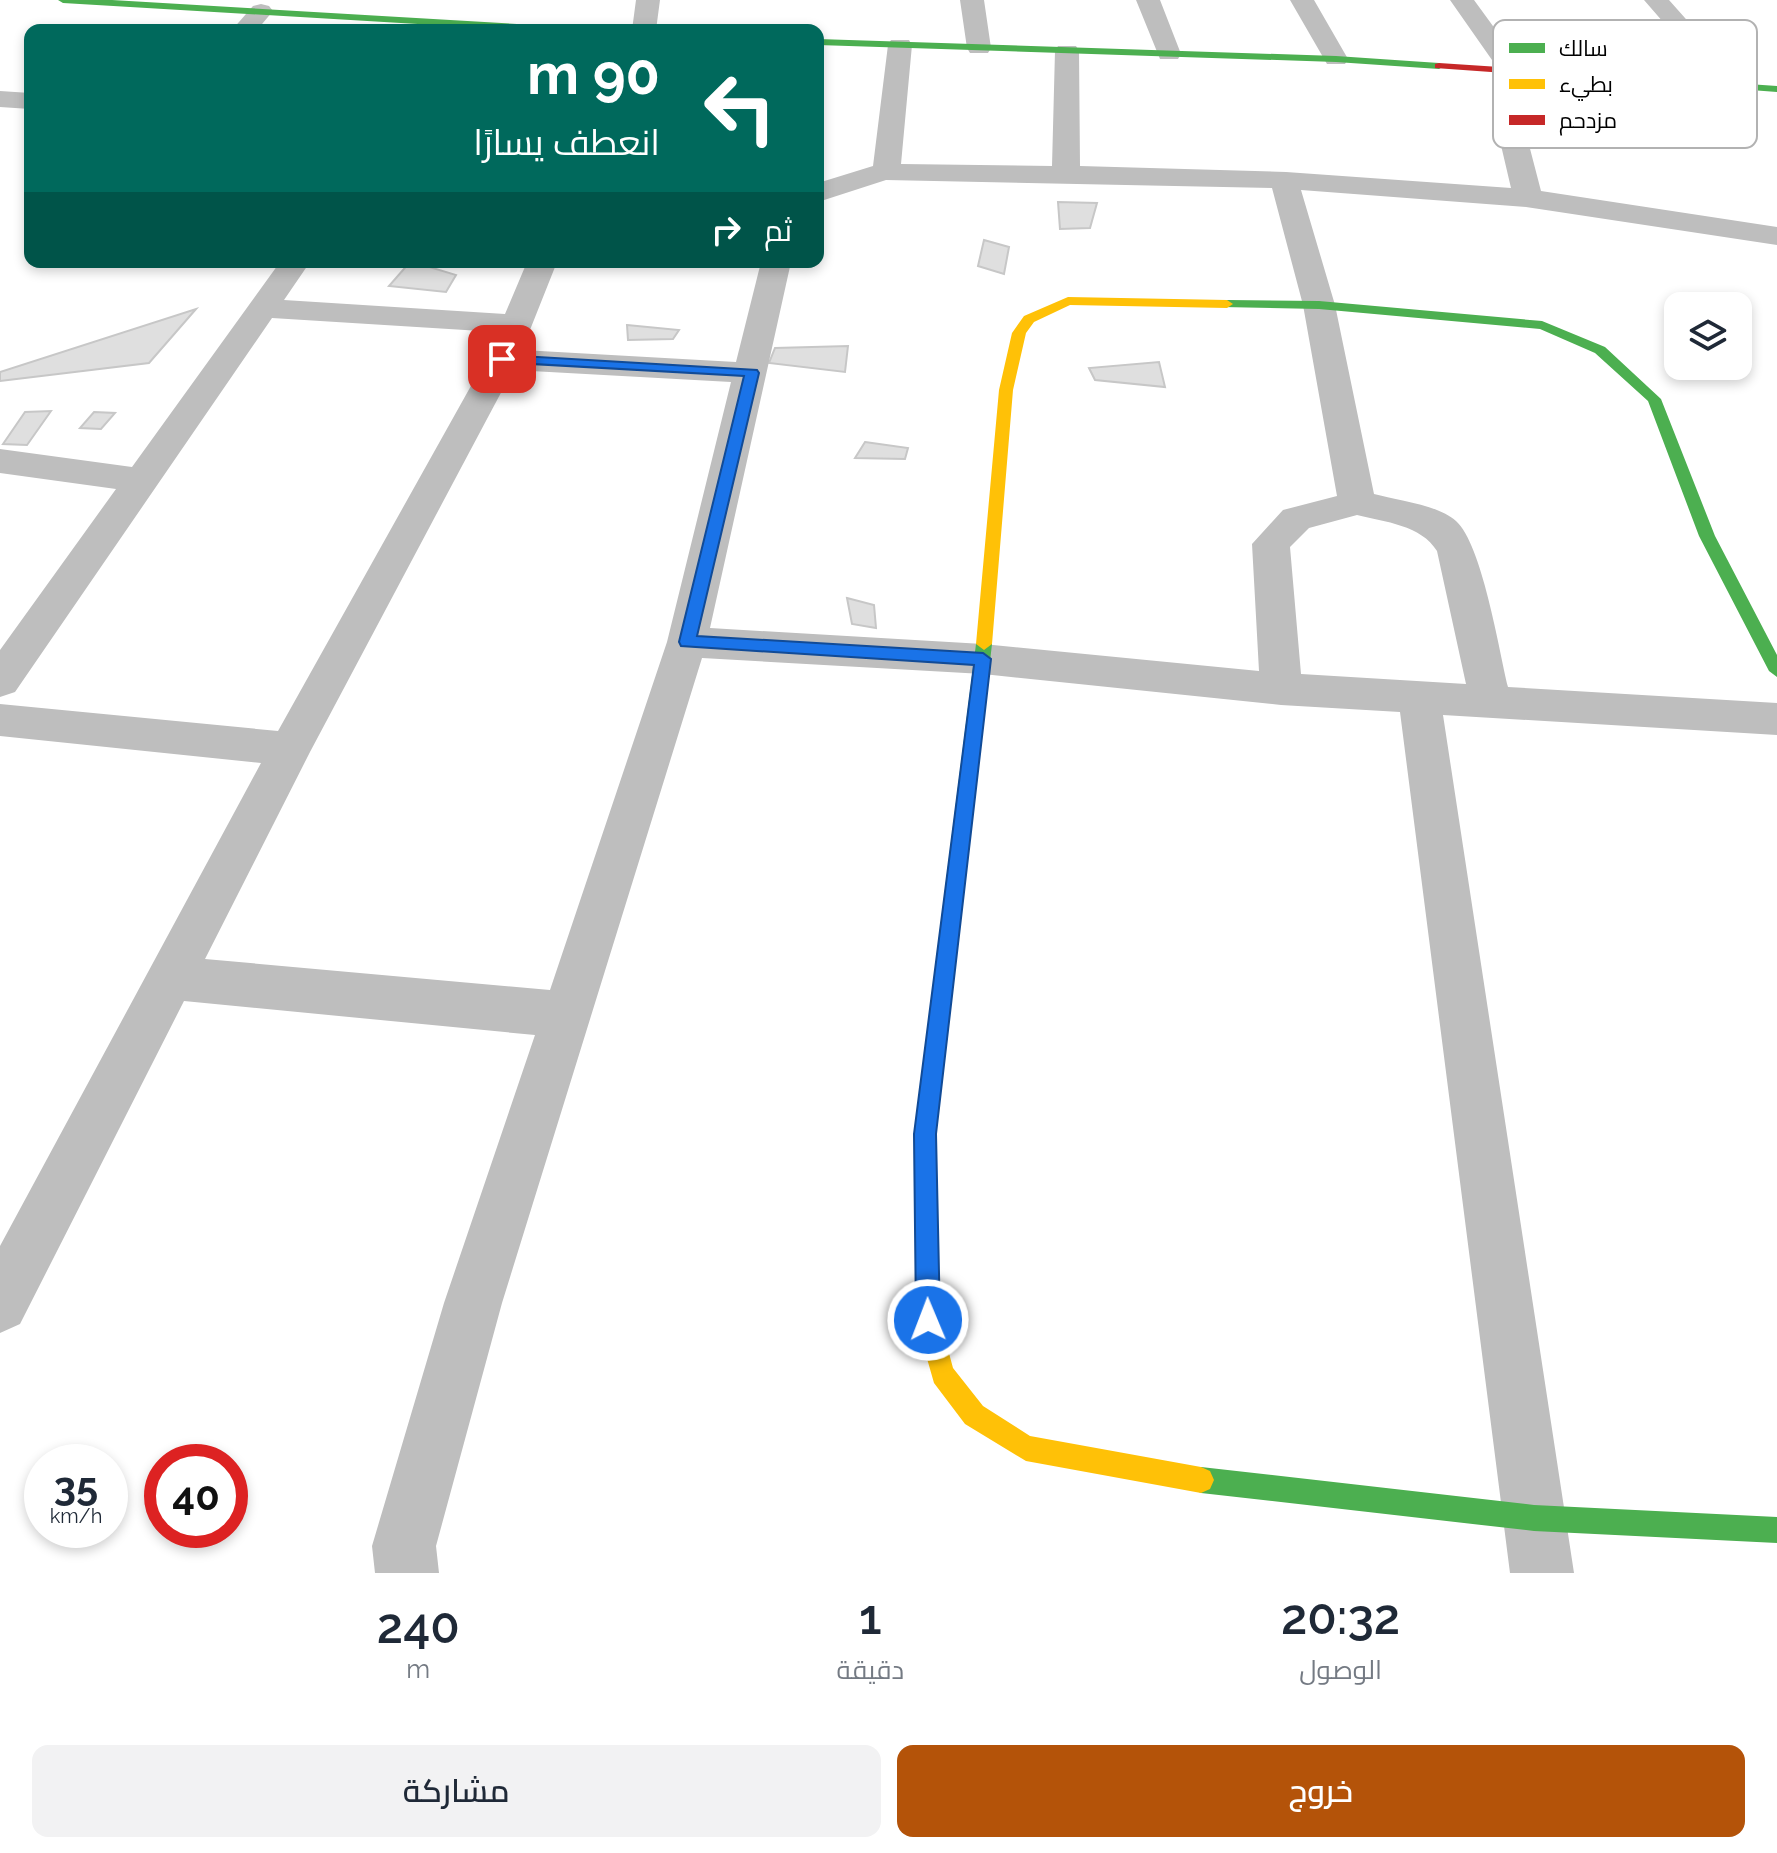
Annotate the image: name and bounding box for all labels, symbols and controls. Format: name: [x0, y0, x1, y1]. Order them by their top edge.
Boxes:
legend: [1493, 20, 1757, 148]
text: سالك: [1559, 35, 1608, 61]
text: 90 m: [527, 41, 660, 107]
icon: left: [688, 56, 792, 160]
text: بطيء: [1559, 71, 1613, 101]
text: مزدحم: [1559, 107, 1617, 136]
text: انعطف يسارًا: [473, 121, 660, 163]
icon: right: [704, 208, 748, 252]
text: ثم: [764, 213, 792, 248]
map controls: [1664, 292, 1752, 380]
button: layers: [1664, 292, 1752, 380]
pin: [468, 325, 536, 393]
icon: arrive: [480, 337, 524, 381]
position arrow: [886, 1278, 970, 1362]
speed limit sign: 40: [144, 1444, 248, 1548]
text: 35: [54, 1462, 98, 1509]
text: km/h: [50, 1504, 102, 1528]
text: 1: [859, 1589, 882, 1645]
text: 20:32: [1281, 1589, 1400, 1645]
text: 240: [377, 1598, 460, 1654]
text: m: [406, 1654, 430, 1684]
text: دقيقة: [837, 1655, 904, 1685]
text: الوصول: [1299, 1655, 1382, 1685]
button: مشاركة: [32, 1745, 881, 1837]
button: خروج: [897, 1745, 1745, 1837]

